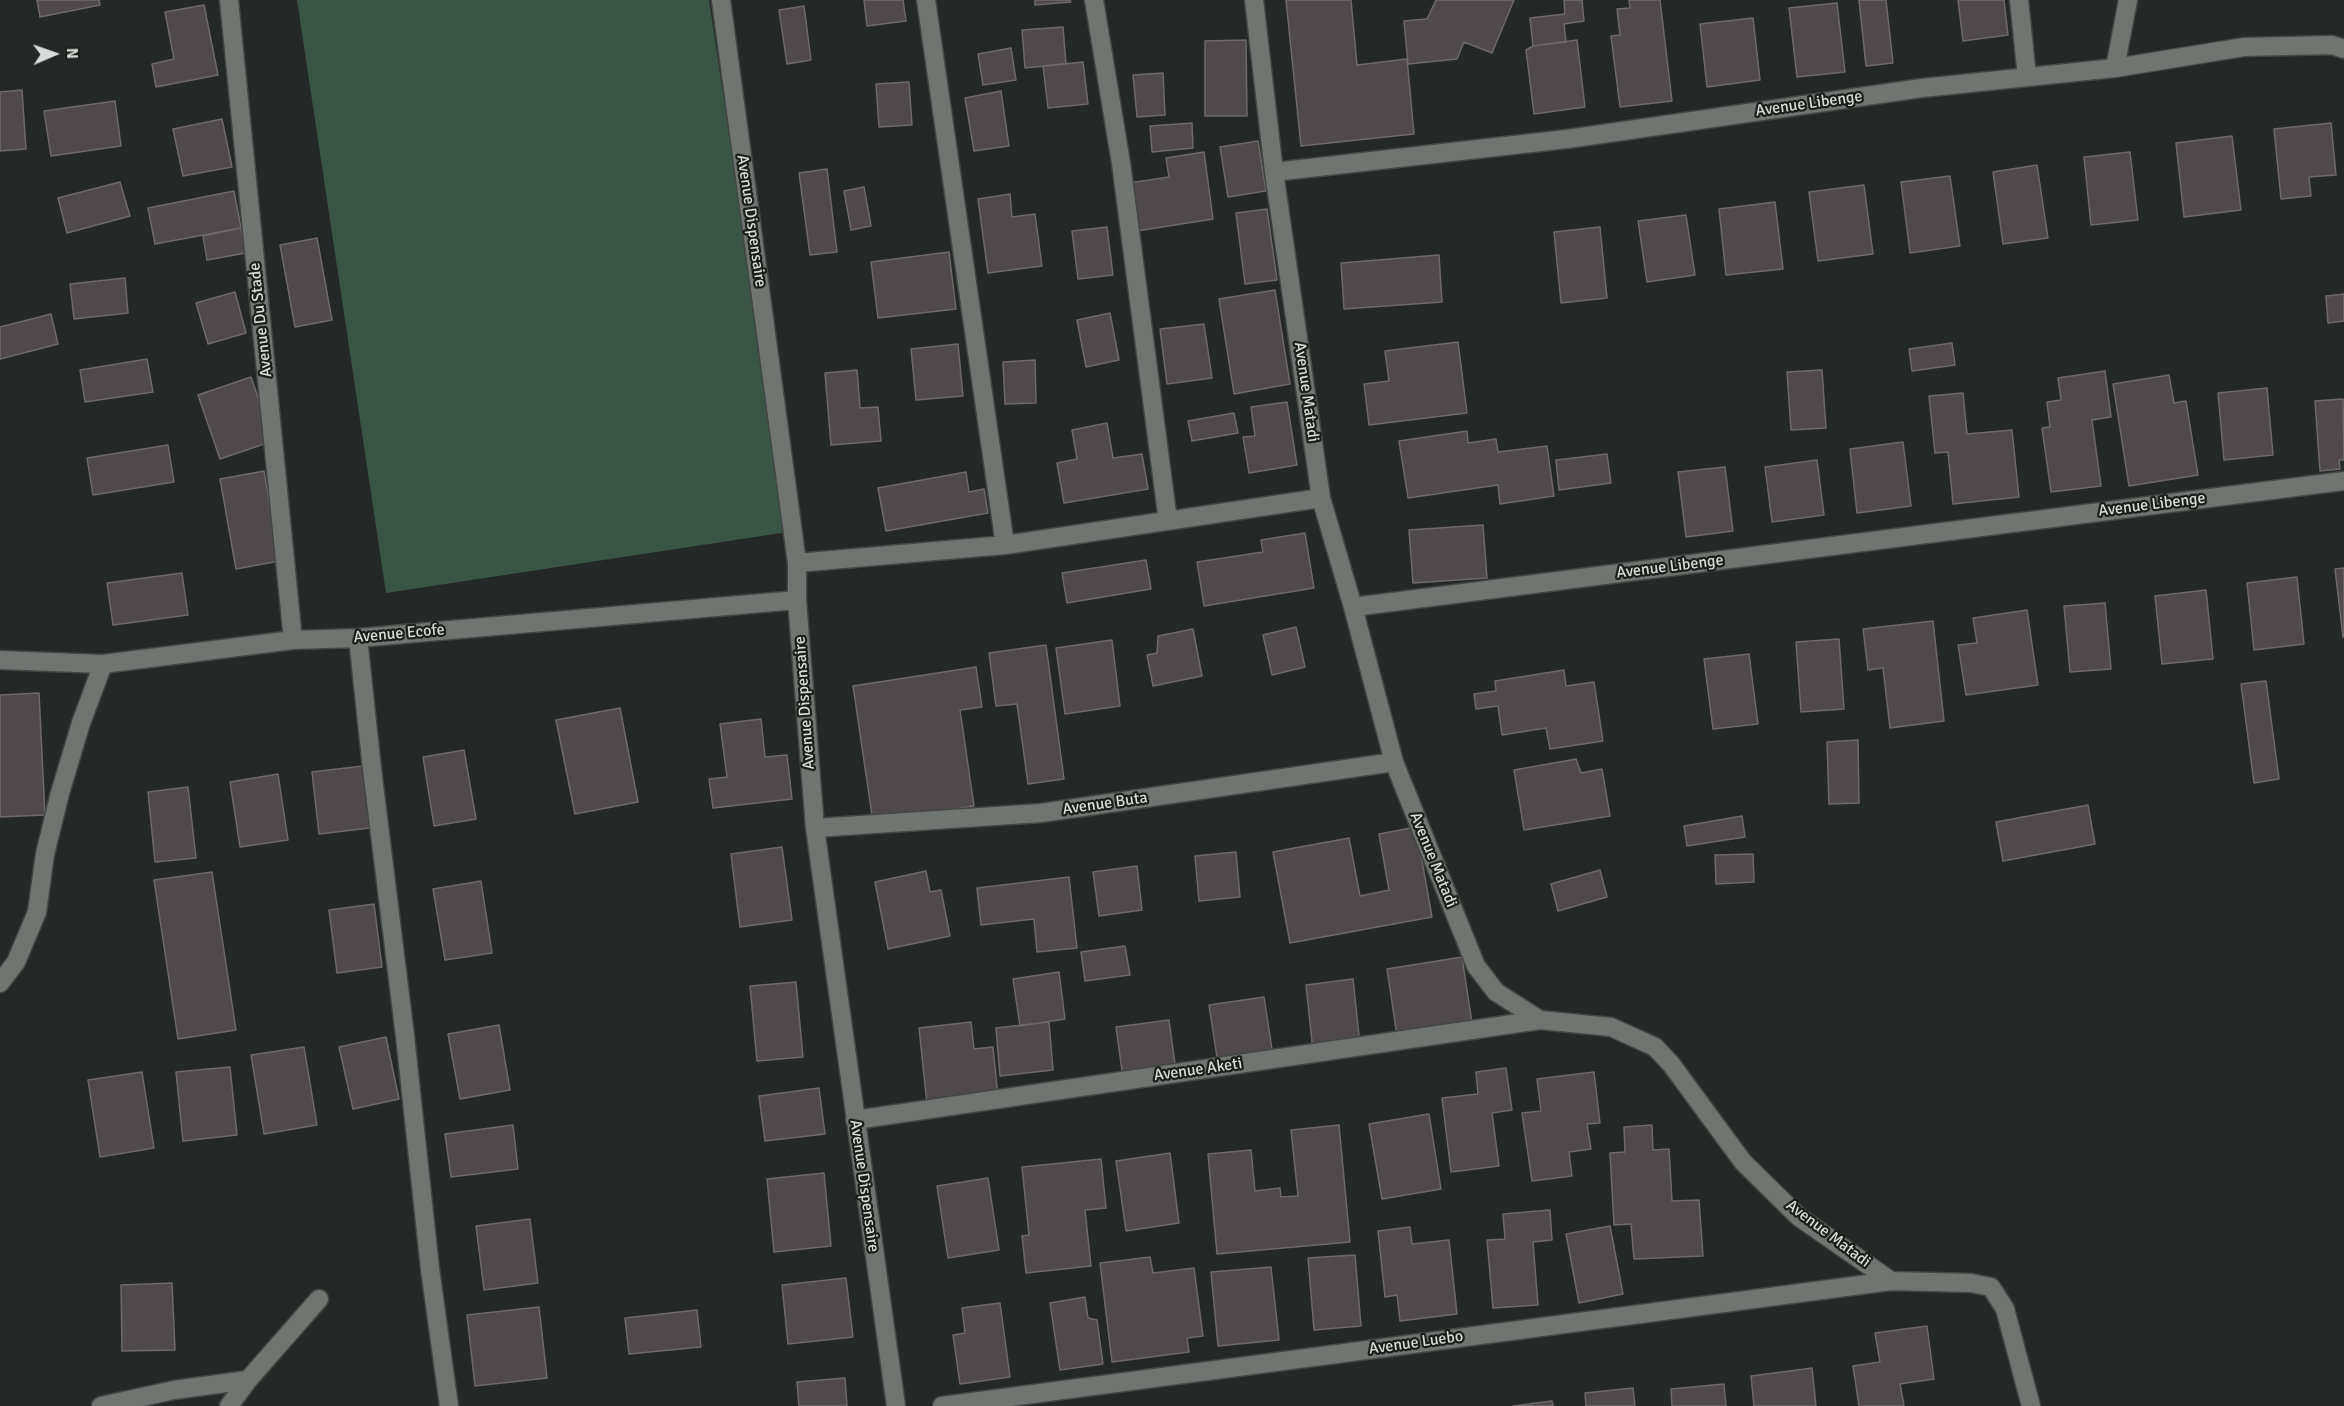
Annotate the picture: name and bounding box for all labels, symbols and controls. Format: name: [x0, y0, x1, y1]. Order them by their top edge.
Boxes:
north arrow: [24, 24, 84, 84]
text: N: [62, 47, 82, 59]
street label: Avenue Libenge: [1754, 87, 1864, 121]
street label: Avenue Dispensaire: [732, 154, 770, 288]
street label: Avenue Du Stade: [245, 262, 277, 378]
street label: Avenue Matadi: [1289, 341, 1323, 443]
street label: Avenue Libenge: [2097, 489, 2207, 521]
street label: Avenue Libenge: [1615, 551, 1725, 583]
street label: Avenue Ecofe: [353, 620, 445, 648]
street label: Avenue Dispensaire: [791, 636, 819, 770]
street label: Avenue Buta: [1061, 789, 1149, 819]
street label: Avenue Matadi: [1405, 810, 1461, 910]
street label: Avenue Aketi: [1153, 1054, 1243, 1086]
street label: Avenue Dispensaire: [845, 1119, 883, 1253]
street label: Avenue Matadi: [1782, 1196, 1874, 1272]
street label: Avenue Luebo: [1368, 1327, 1464, 1359]

